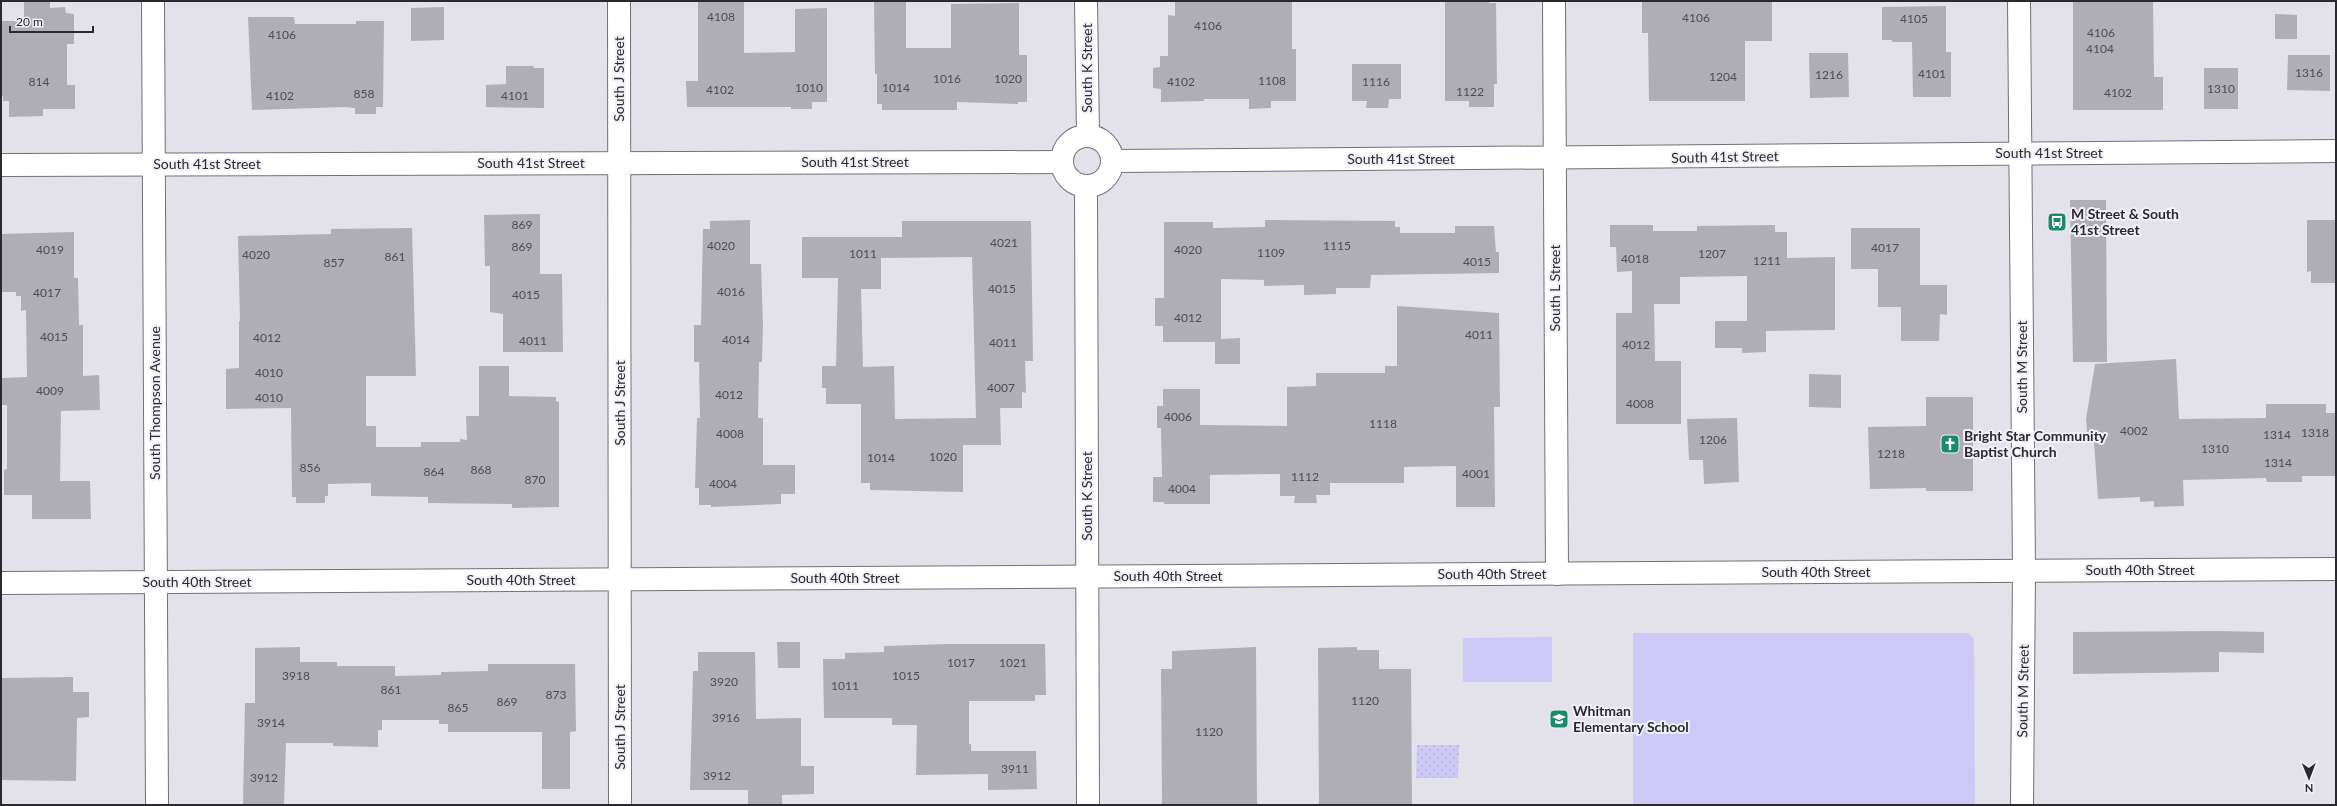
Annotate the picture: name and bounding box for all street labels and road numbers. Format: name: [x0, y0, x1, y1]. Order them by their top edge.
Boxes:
street label: South K Street: [1078, 23, 1095, 113]
street label: South J Street: [610, 36, 627, 122]
street label: South 41st Street: [1995, 144, 2103, 161]
street label: South 41st Street: [1671, 147, 1779, 166]
street label: South 41st Street: [1347, 150, 1455, 167]
street label: South 41st Street: [801, 153, 909, 170]
street label: South 41st Street: [477, 154, 585, 171]
street label: South 41st Street: [153, 155, 261, 172]
street label: South L Street: [1546, 245, 1563, 331]
street label: South M Street: [2013, 320, 2030, 414]
street label: South Thompson Avenue: [146, 326, 163, 480]
street label: South J Street: [611, 360, 628, 446]
street label: South K Street: [1078, 451, 1095, 541]
street label: South 40th Street: [2085, 561, 2195, 578]
street label: South 40th Street: [1761, 563, 1871, 580]
street label: South 40th Street: [1437, 565, 1547, 582]
street label: South 40th Street: [1113, 567, 1223, 584]
street label: South 40th Street: [790, 569, 900, 586]
street label: South 40th Street: [466, 571, 576, 588]
street label: South 40th Street: [142, 573, 252, 590]
street label: South M Street: [2013, 644, 2032, 738]
street label: South J Street: [611, 684, 628, 770]

